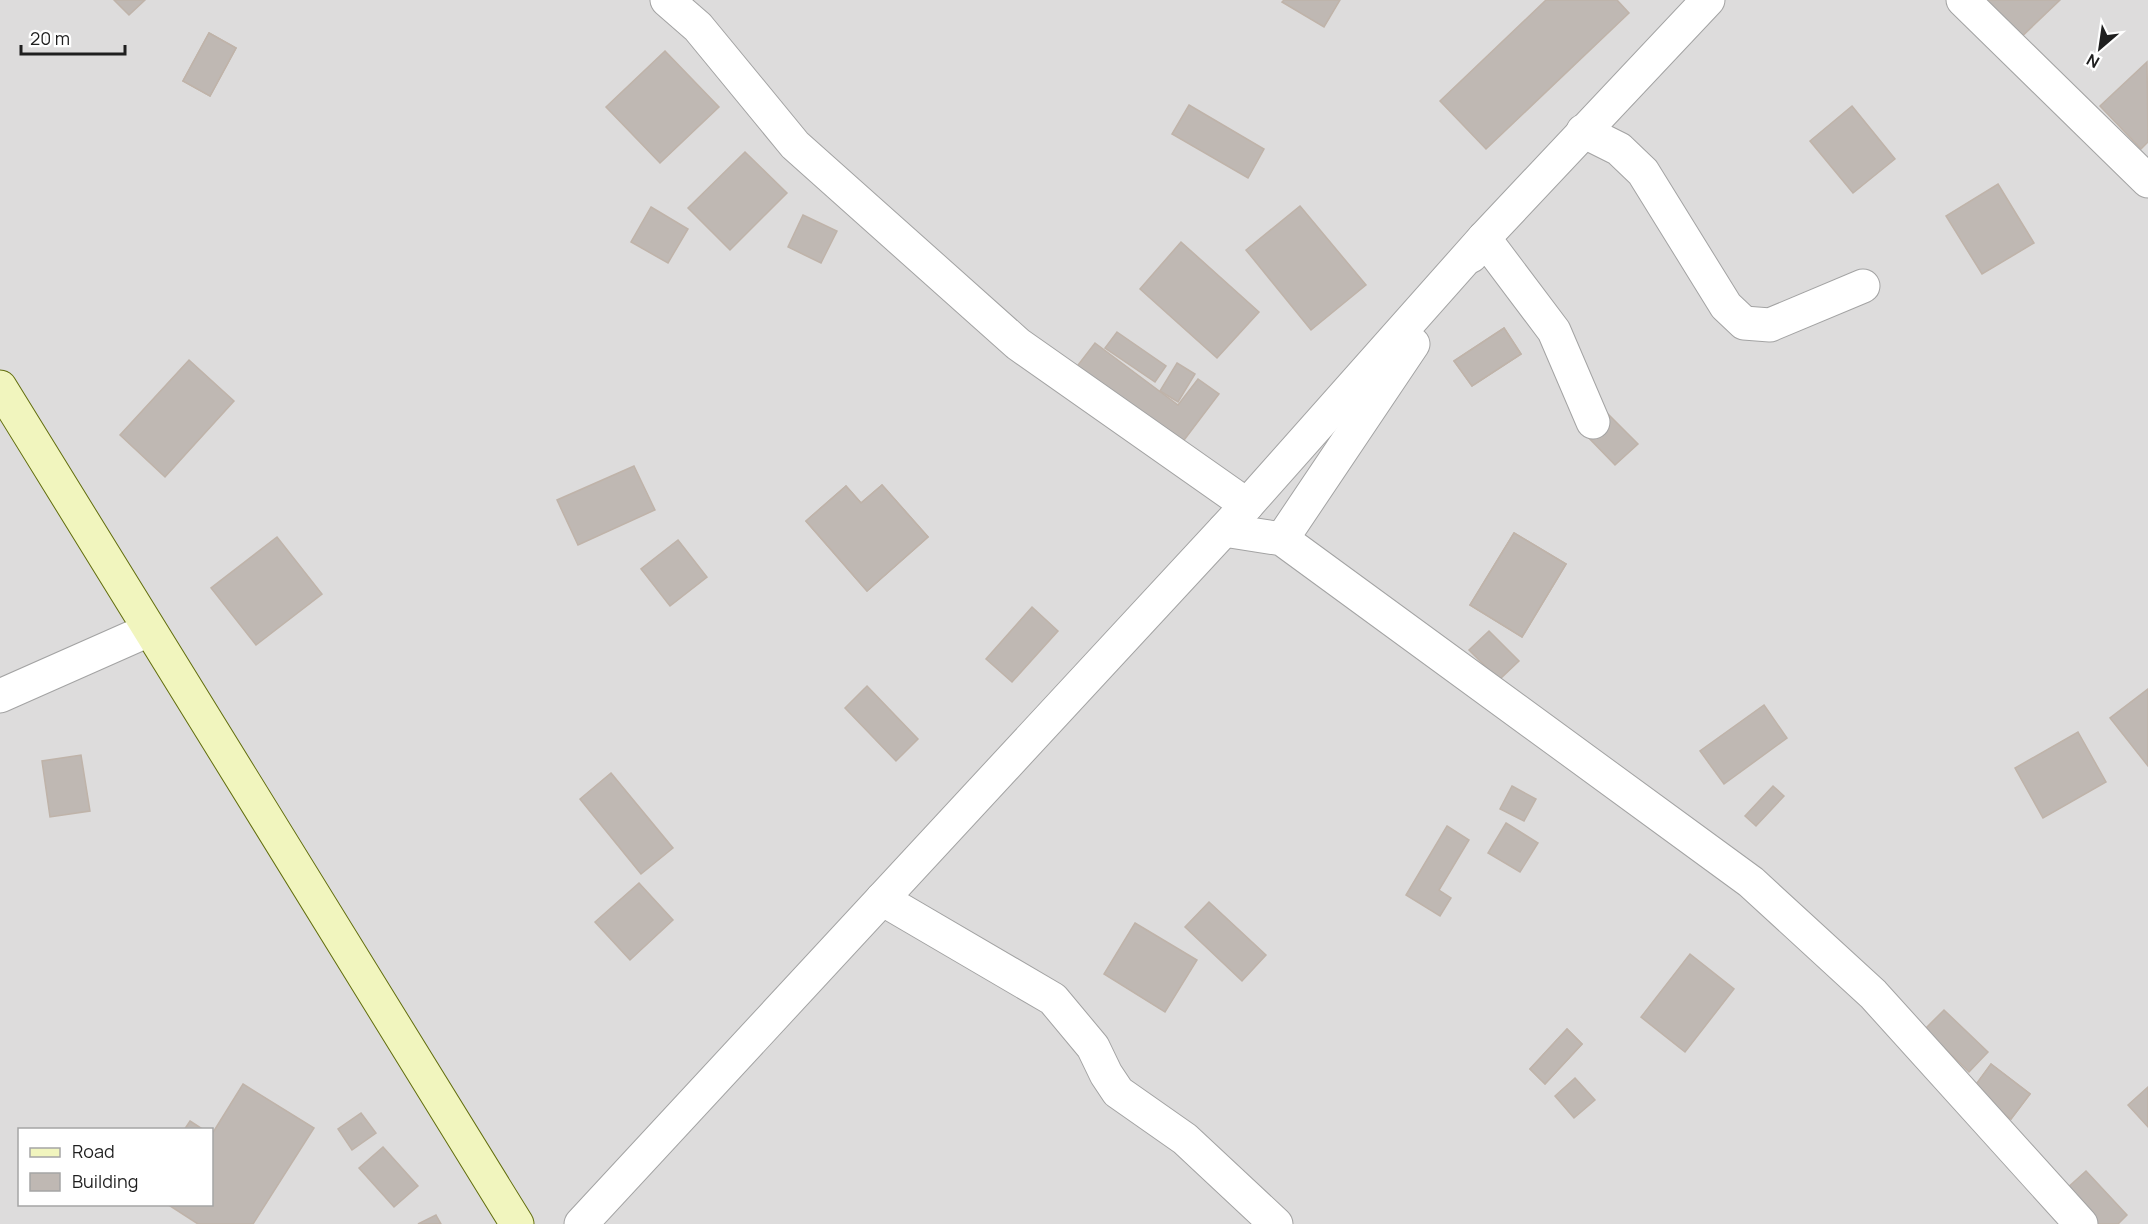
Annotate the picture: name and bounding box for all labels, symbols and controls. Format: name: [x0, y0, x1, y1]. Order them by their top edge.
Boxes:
scale bar: [21, 18, 124, 56]
north arrow: [2070, 18, 2130, 78]
text: 20 m: [30, 26, 70, 50]
text: N: [2082, 49, 2103, 74]
legend: [18, 1128, 213, 1206]
text: Road: [72, 1139, 115, 1163]
text: Building: [72, 1169, 138, 1193]

